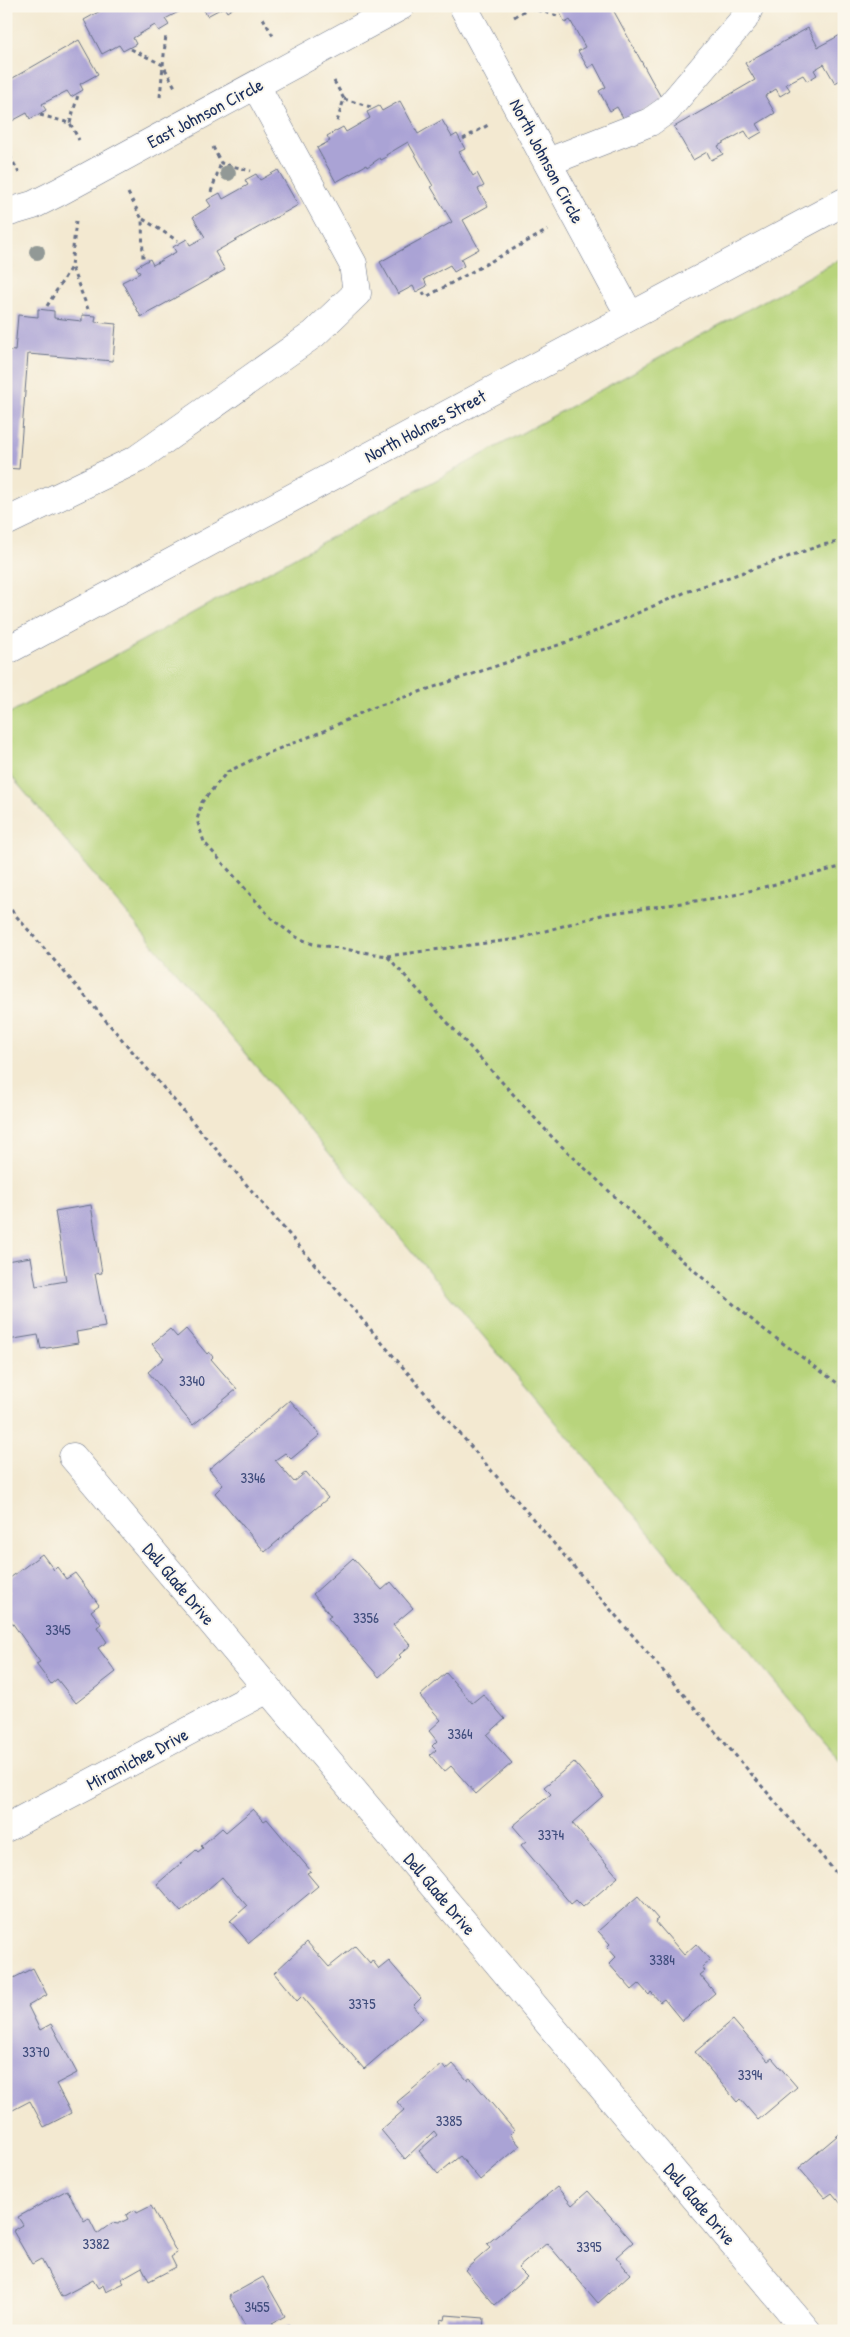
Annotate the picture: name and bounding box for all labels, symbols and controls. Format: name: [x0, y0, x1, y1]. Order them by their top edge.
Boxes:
street label: East Johnson Circle: [143, 72, 267, 154]
street label: North Johnson Circle: [504, 94, 590, 228]
street label: North Holmes Street: [360, 383, 491, 469]
house number: 3340: [179, 1370, 205, 1391]
house number: 3346: [240, 1467, 266, 1488]
street label: Dell Glade Drive: [137, 1538, 221, 1630]
house number: 3356: [353, 1607, 379, 1628]
house number: 3345: [45, 1619, 71, 1640]
street label: Miramichee Drive: [82, 1722, 192, 1796]
house number: 3364: [447, 1723, 473, 1744]
house number: 3374: [538, 1824, 565, 1845]
street label: Dell Glade Drive: [398, 1848, 482, 1940]
house number: 3384: [649, 1949, 675, 1970]
house number: 3375: [348, 1993, 376, 2014]
house number: 3370: [22, 2041, 50, 2062]
house number: 3394: [738, 2064, 763, 2085]
house number: 3385: [436, 2110, 463, 2131]
street label: Dell Glade Drive: [658, 2158, 742, 2250]
house number: 3382: [83, 2233, 109, 2254]
house number: 3395: [576, 2236, 602, 2257]
house number: 3455: [244, 2296, 270, 2317]

